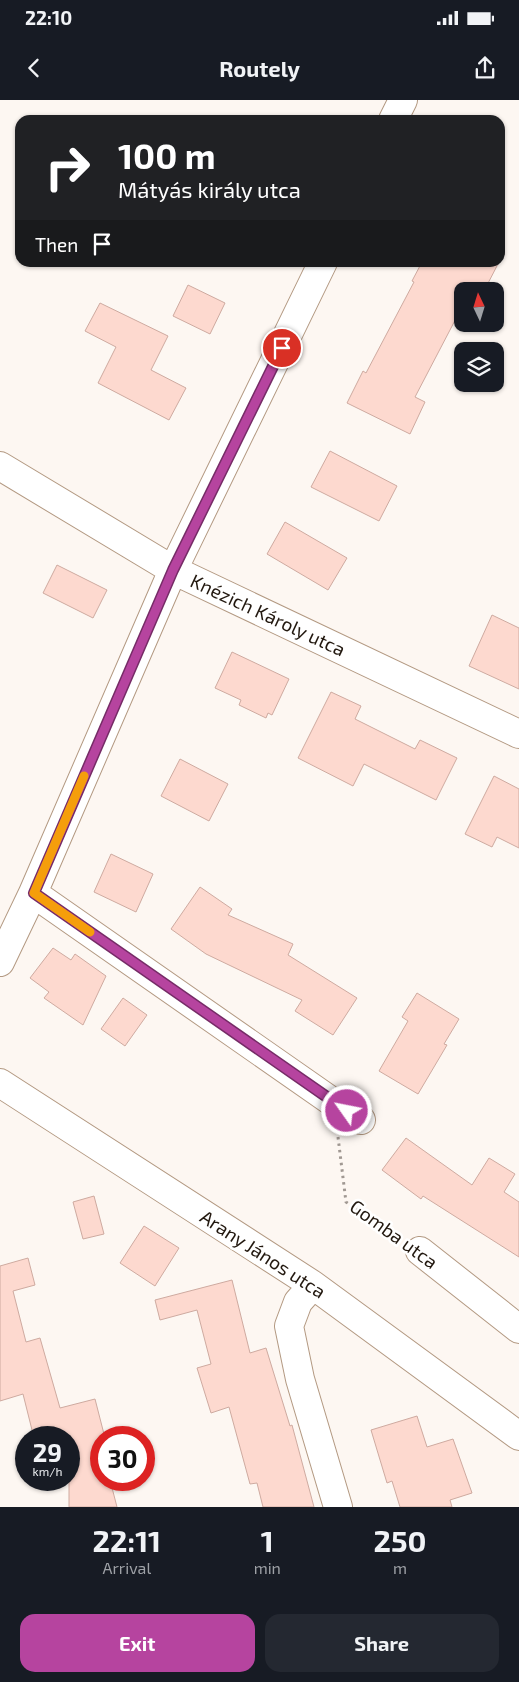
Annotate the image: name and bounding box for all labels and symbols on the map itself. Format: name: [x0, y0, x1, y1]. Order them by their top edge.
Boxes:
north arrow: [454, 282, 504, 332]
pin: [261, 327, 303, 369]
street label: Knézich Károly utca: [187, 569, 349, 661]
position arrow: [320, 1084, 372, 1136]
street label: Gomba utca: [346, 1194, 443, 1273]
street label: Arany János utca: [196, 1205, 330, 1303]
speed limit sign: 30: [90, 1426, 155, 1491]

